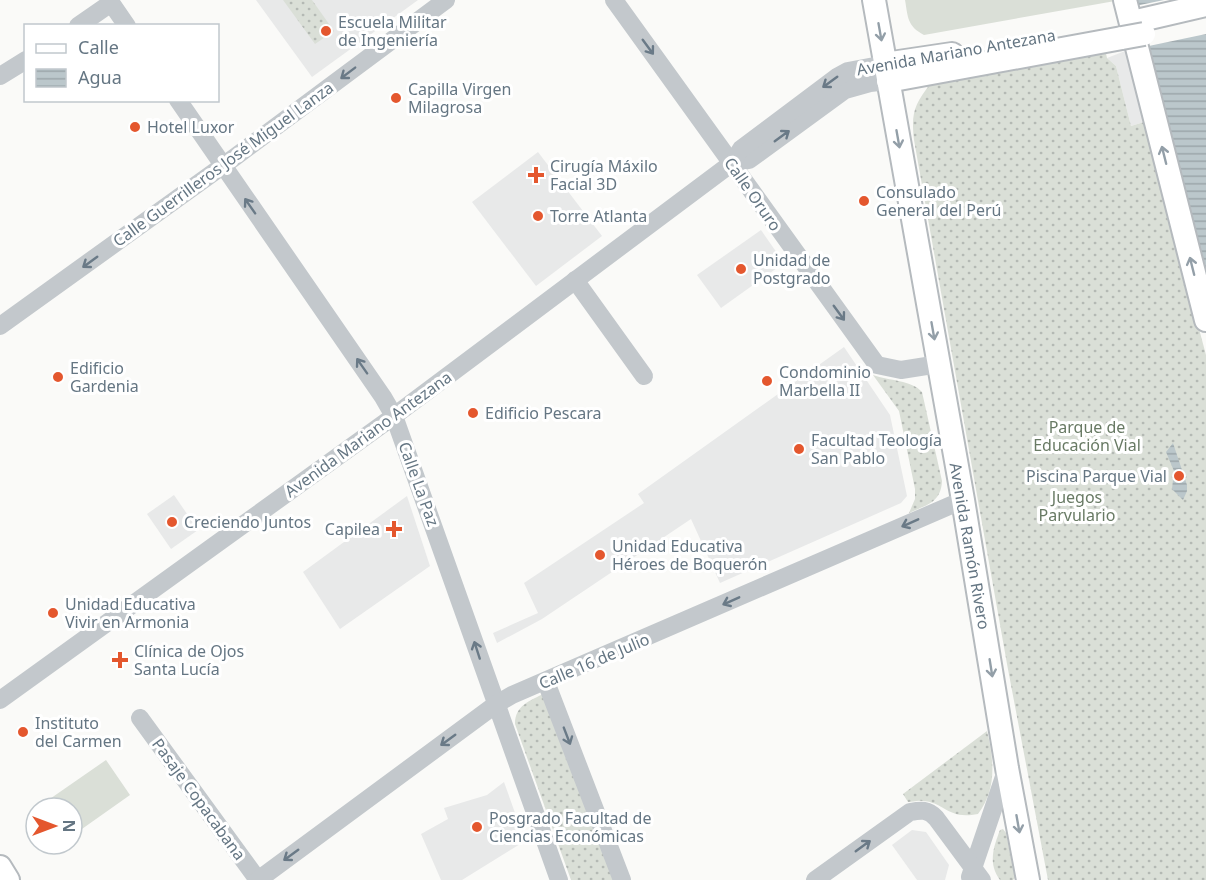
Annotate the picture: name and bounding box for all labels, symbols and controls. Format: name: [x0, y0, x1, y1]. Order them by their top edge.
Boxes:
place label: Escuela Militar de Ingeniería: [338, 11, 447, 51]
one-way arrow: [874, 22, 885, 41]
legend: [24, 24, 219, 102]
marker: Escuela Militar de Ingeniería: [319, 24, 333, 38]
street label: Avenida Mariano Antezana: [855, 24, 1057, 80]
text: Calle: [78, 35, 119, 59]
one-way arrow: [642, 39, 654, 55]
text: Agua: [78, 65, 122, 89]
one-way arrow: [341, 66, 357, 79]
street label: Calle Guerrilleros José Miguel Lanza: [108, 76, 338, 252]
one-way arrow: [823, 76, 839, 88]
place label: Capilla Virgen Milagrosa: [408, 78, 511, 118]
marker: Capilla Virgen Milagrosa: [389, 91, 403, 105]
place label: Hotel Luxor: [147, 116, 235, 138]
marker: Hotel Luxor: [128, 120, 142, 134]
one-way arrow: [893, 129, 904, 148]
one-way arrow: [774, 130, 790, 142]
one-way arrow: [1157, 146, 1169, 165]
street label: Calle Oruro: [719, 153, 787, 235]
place label: Cirugía Máxilo Facial 3D: [550, 155, 658, 195]
marker: Cirugía Máxilo Facial 3D: [527, 166, 545, 184]
place label: Consulado General del Perú: [876, 181, 1002, 221]
marker: Consulado General del Perú: [857, 194, 871, 208]
one-way arrow: [244, 199, 256, 215]
place label: Torre Atlanta: [550, 205, 647, 227]
marker: Torre Atlanta: [531, 209, 545, 223]
place label: Unidad de Postgrado: [753, 249, 830, 289]
one-way arrow: [82, 255, 98, 268]
one-way arrow: [1186, 257, 1197, 276]
marker: Unidad de Postgrado: [734, 262, 748, 276]
one-way arrow: [833, 304, 845, 320]
one-way arrow: [927, 321, 938, 340]
place label: Edificio Gardenia: [70, 357, 139, 397]
one-way arrow: [356, 359, 368, 375]
place label: Condominio Marbella II: [779, 361, 871, 401]
street label: Avenida Mariano Antezana: [280, 366, 456, 502]
marker: Edificio Gardenia: [51, 370, 65, 384]
marker: Condominio Marbella II: [760, 374, 774, 388]
place label: Edificio Pescara: [485, 402, 601, 424]
marker: Edificio Pescara: [466, 406, 480, 420]
park label: Parque de Educación Vial: [1033, 416, 1141, 456]
place label: Facultad Teología San Pablo: [811, 429, 942, 469]
street label: Calle La Paz: [394, 439, 444, 529]
marker: Facultad Teología San Pablo: [792, 442, 806, 456]
street label: Avenida Ramón Rivero: [944, 461, 996, 631]
place label: Piscina Parque Vial: [1026, 465, 1167, 487]
marker: Piscina Parque Vial: [1172, 469, 1186, 483]
park label: Juegos Parvulario: [1039, 486, 1115, 526]
place label: Creciendo Juntos: [184, 511, 311, 533]
marker: Creciendo Juntos: [165, 515, 179, 529]
place label: Capilea: [325, 518, 380, 540]
one-way arrow: [901, 518, 919, 529]
marker: Capilea: [385, 520, 403, 538]
place label: Unidad Educativa Héroes de Boquerón: [612, 535, 767, 575]
marker: Unidad Educativa Héroes de Boquerón: [593, 548, 607, 562]
place label: Unidad Educativa Vivir en Armonia: [65, 593, 196, 633]
one-way arrow: [722, 596, 740, 607]
marker: Unidad Educativa Vivir en Armonia: [46, 606, 60, 620]
street label: Calle 16 de Julio: [535, 628, 653, 694]
place label: Clínica de Ojos Santa Lucía: [134, 640, 244, 680]
one-way arrow: [470, 641, 481, 660]
marker: Clínica de Ojos Santa Lucía: [111, 651, 129, 669]
one-way arrow: [986, 658, 997, 677]
place label: Instituto del Carmen: [35, 712, 122, 752]
marker: Instituto del Carmen: [16, 725, 30, 739]
one-way arrow: [562, 726, 573, 745]
one-way arrow: [441, 733, 457, 746]
street label: Pasaje Copacabana: [147, 734, 251, 864]
north arrow: [24, 796, 84, 856]
place label: Posgrado Facultad de Ciencias Económicas: [489, 807, 651, 847]
one-way arrow: [1013, 814, 1024, 833]
text: N: [58, 819, 80, 833]
marker: Posgrado Facultad de Ciencias Económicas: [470, 820, 484, 834]
one-way arrow: [854, 839, 870, 852]
one-way arrow: [284, 849, 300, 862]

